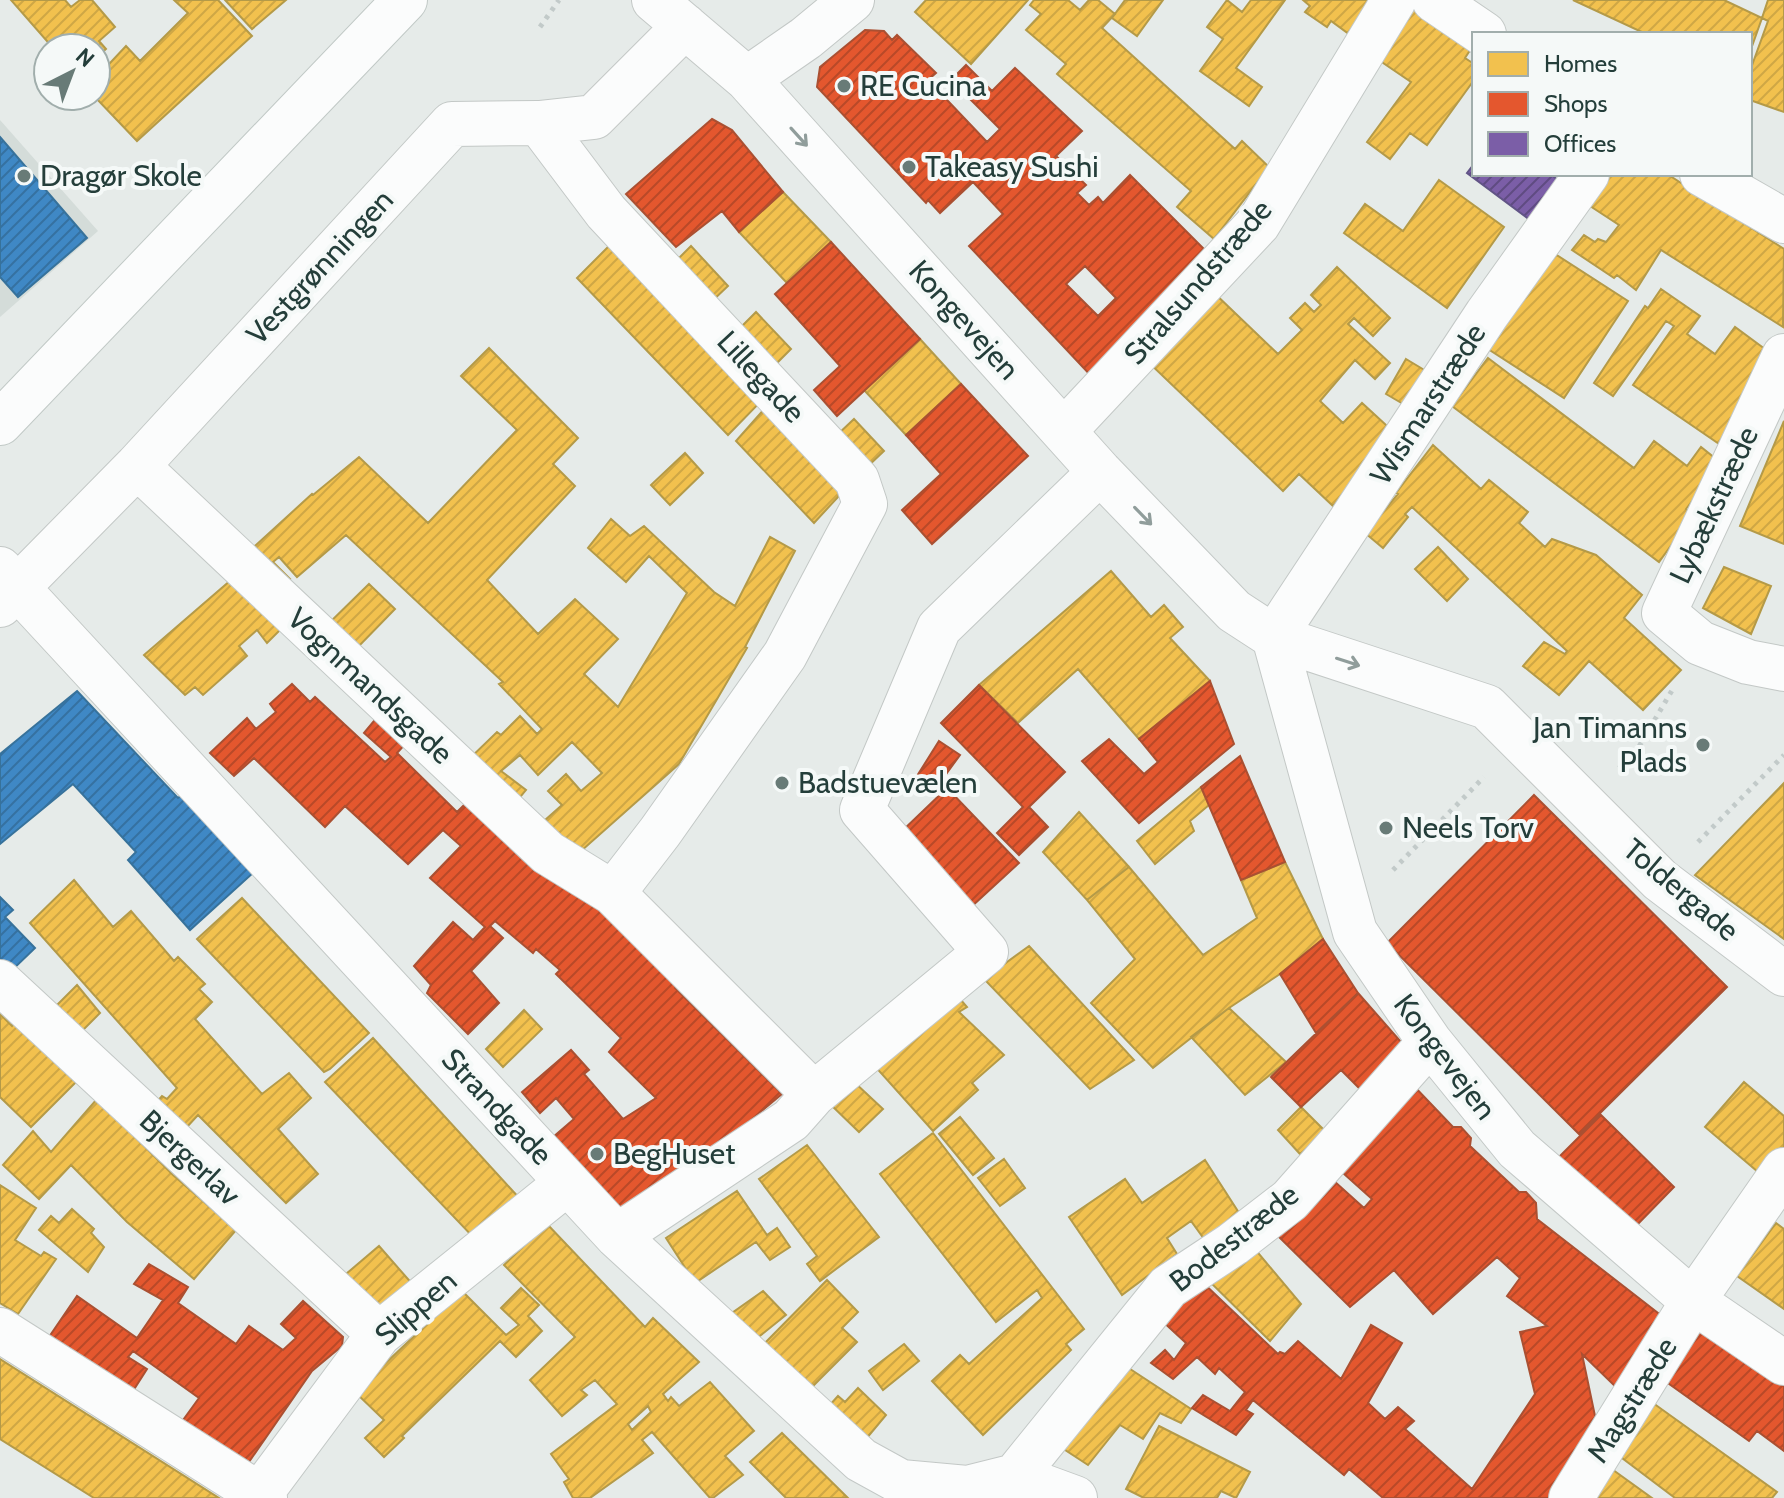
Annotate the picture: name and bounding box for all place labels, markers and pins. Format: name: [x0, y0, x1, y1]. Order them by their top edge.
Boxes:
place label: RE Cucina: [860, 67, 987, 104]
marker: RE Cucina: [835, 77, 853, 95]
place label: Takeasy Sushi: [925, 148, 1099, 185]
place label: Dragør Skole: [40, 157, 202, 194]
marker: Takeasy Sushi: [900, 158, 918, 176]
marker: Dragør Skole: [15, 167, 33, 185]
place label: Jan Timanns Plads: [1532, 709, 1687, 780]
marker: Jan Timanns Plads: [1694, 736, 1712, 754]
place label: Badstuevælen: [798, 764, 978, 801]
marker: Badstuevælen: [773, 774, 791, 792]
place label: Neels Torv: [1402, 809, 1534, 846]
marker: Neels Torv: [1377, 819, 1395, 837]
place label: BegHuset: [613, 1135, 735, 1172]
marker: BegHuset: [588, 1145, 606, 1163]

